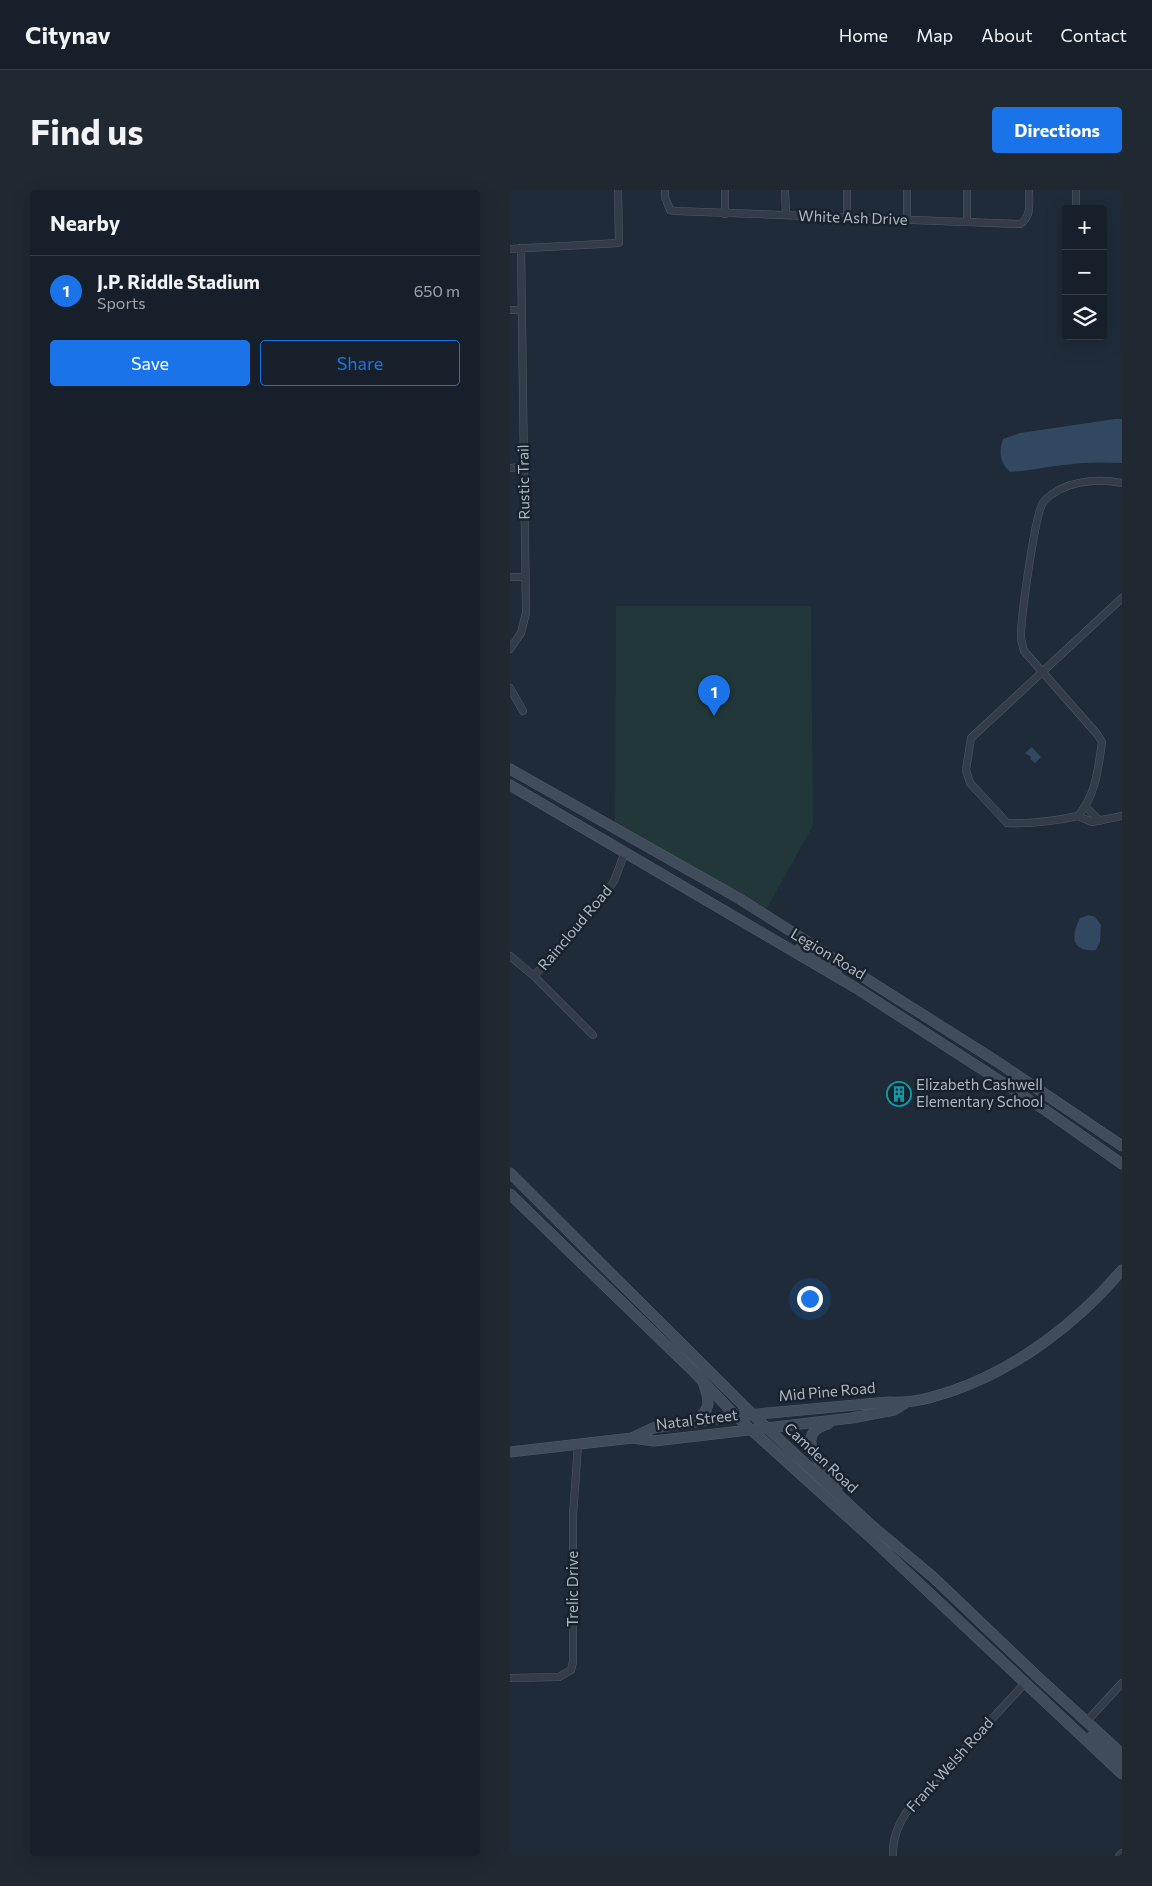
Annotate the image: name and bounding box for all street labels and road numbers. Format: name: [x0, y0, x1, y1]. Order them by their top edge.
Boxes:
street label: White Ash Drive: [798, 206, 908, 228]
street label: Rustic Trail: [513, 444, 533, 520]
street label: Raincloud Road: [533, 881, 615, 974]
street label: Legion Road: [788, 924, 869, 982]
street label: Mid Pine Road: [778, 1378, 876, 1404]
street label: Natal Street: [655, 1405, 739, 1433]
street label: Camden Road: [781, 1419, 862, 1496]
street label: Trelic Drive: [563, 1551, 581, 1627]
street label: Frank Welsh Road: [902, 1713, 996, 1815]

